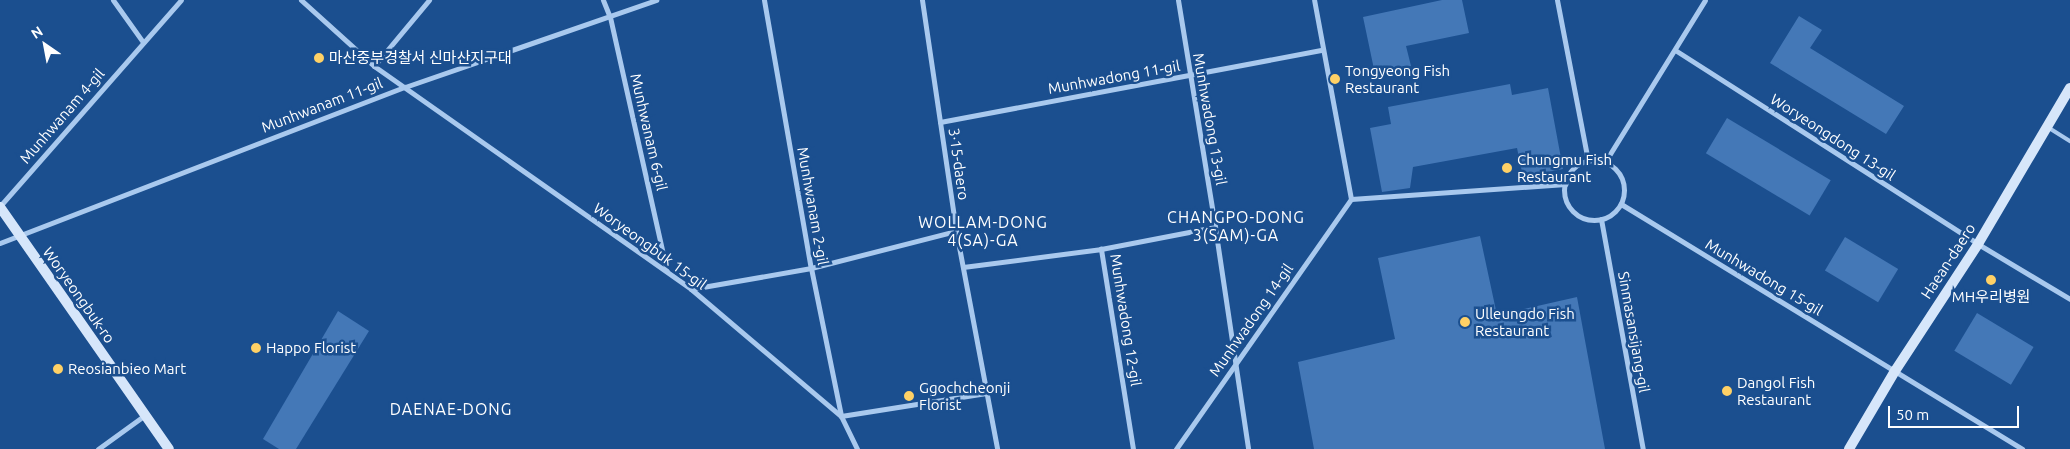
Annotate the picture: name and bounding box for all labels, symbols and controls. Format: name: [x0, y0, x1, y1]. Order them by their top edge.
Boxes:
north arrow: [20, 20, 70, 70]
text: N: [28, 23, 46, 42]
place label: 마산중부경찰서 신마산지구대: [329, 49, 512, 67]
marker: 마산중부경찰서 신마산지구대: [313, 52, 325, 64]
street label: Munhwadong 13-gil: [1190, 52, 1230, 186]
street label: Munhwadong 11-gil: [1047, 57, 1181, 97]
place label: Tongyeong Fish Restaurant: [1345, 61, 1450, 96]
street label: Munhwanam 4-gil: [16, 65, 108, 167]
street label: Munhwanam 6-gil: [627, 72, 671, 192]
marker: Tongyeong Fish Restaurant: [1329, 73, 1341, 85]
street label: Munhwanam 11-gil: [259, 74, 385, 136]
street label: Woryeongdong 13-gil: [1767, 90, 1899, 184]
street label: 3·15-daero: [945, 127, 973, 201]
street label: Munhwanam 2-gil: [794, 145, 832, 267]
place label: Chungmu Fish Restaurant: [1517, 150, 1612, 185]
marker: Chungmu Fish Restaurant: [1501, 162, 1513, 174]
street label: Woryeongbuk 15-gil: [590, 199, 710, 293]
district label: CHANGPO-DONG 3(SAM)-GA: [1166, 207, 1306, 245]
district label: WOLLAM-DONG 4(SA)-GA: [917, 212, 1049, 250]
street label: Haean-daero: [1917, 220, 1979, 302]
street label: Munhwadong 15-gil: [1702, 235, 1826, 319]
street label: Woryeongbuk-ro: [39, 243, 119, 347]
street label: Munhwadong 12-gil: [1107, 253, 1145, 387]
street label: Munhwadong 14-gil: [1205, 260, 1297, 380]
street label: Sinmasansijang-gil: [1614, 270, 1654, 394]
marker: MH우리병원: [1985, 274, 1997, 286]
place label: MH우리병원: [1952, 288, 2030, 306]
place label: Ulleungdo Fish Restaurant: [1475, 304, 1575, 339]
marker: Ulleungdo Fish Restaurant: [1459, 316, 1471, 328]
place label: Happo Florist: [266, 339, 356, 357]
marker: Happo Florist: [250, 342, 262, 354]
place label: Reosianbieo Mart: [68, 360, 186, 378]
marker: Reosianbieo Mart: [52, 363, 64, 375]
place label: Dangol Fish Restaurant: [1737, 373, 1815, 408]
place label: Ggochcheonji Florist: [919, 378, 1010, 413]
marker: Dangol Fish Restaurant: [1721, 385, 1733, 397]
marker: Ggochcheonji Florist: [903, 390, 915, 402]
scale bar: [1890, 396, 2021, 428]
district label: DAENAE-DONG: [388, 399, 514, 419]
text: 50 m: [1896, 406, 1929, 423]

